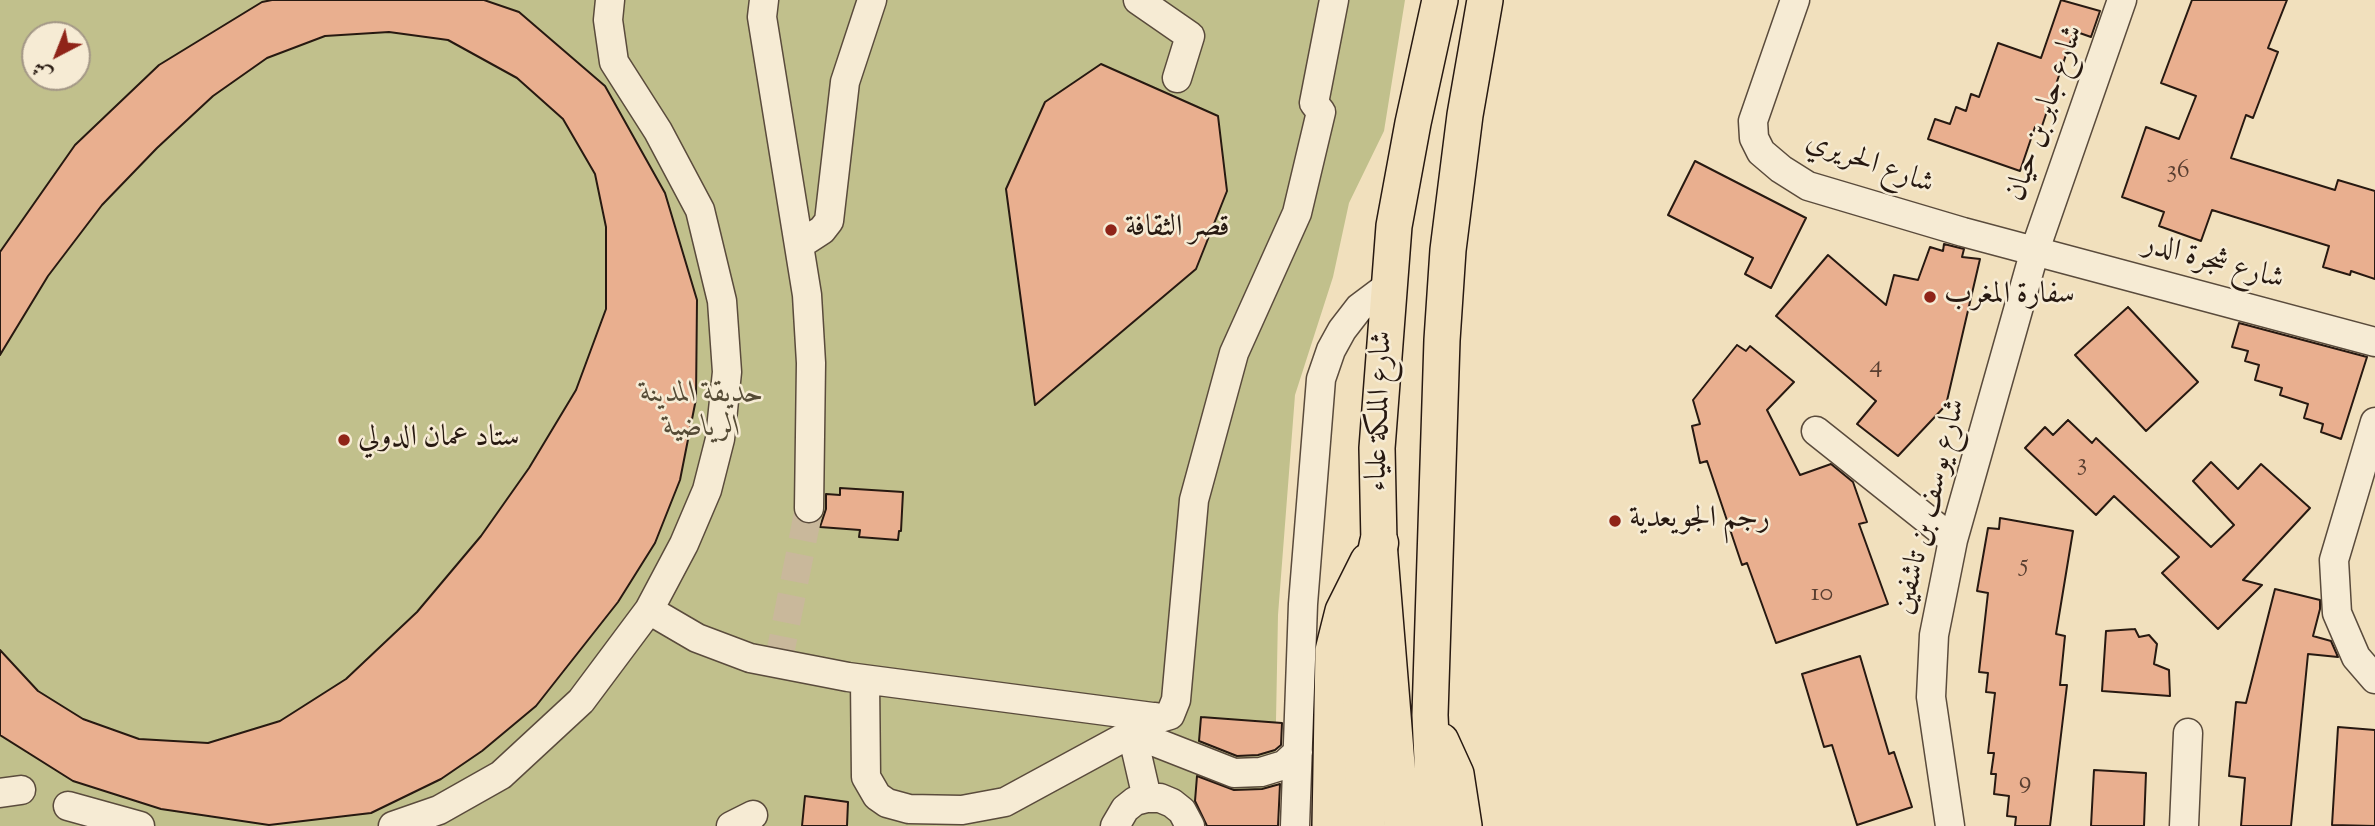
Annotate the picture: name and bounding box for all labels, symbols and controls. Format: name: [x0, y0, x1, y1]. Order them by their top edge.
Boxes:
north arrow: [21, 21, 91, 91]
street label: شارع جابر بن حيان: [2000, 21, 2094, 207]
text: ش: [27, 54, 59, 87]
street label: شارع الحريري: [1800, 125, 1938, 205]
house number: 36: [2166, 157, 2190, 189]
place label: قصر الثقافة: [1125, 212, 1230, 248]
marker: قصر الثقافة: [1103, 222, 1119, 238]
street label: شارع شجرة الدر: [2139, 228, 2287, 300]
place label: سفارة المغرب: [1944, 279, 2075, 315]
marker: سفارة المغرب: [1922, 289, 1938, 305]
street label: شارع الملكة علياء: [1361, 330, 1403, 492]
house number: 4: [1869, 352, 1883, 384]
park label: حديقة المدينة الرياضية: [640, 378, 764, 448]
street label: شارع يوسف بن تاشفين: [1888, 396, 1976, 618]
place label: ستاد عمان الدولي: [358, 422, 520, 458]
marker: ستاد عمان الدولي: [336, 432, 352, 448]
house number: 3: [2077, 450, 2087, 482]
place label: رجم الجويعدية: [1629, 503, 1770, 539]
marker: رجم الجويعدية: [1607, 513, 1623, 529]
house number: 5: [2020, 551, 2028, 583]
house number: 10: [1811, 580, 1833, 612]
house number: 9: [2019, 768, 2031, 800]

